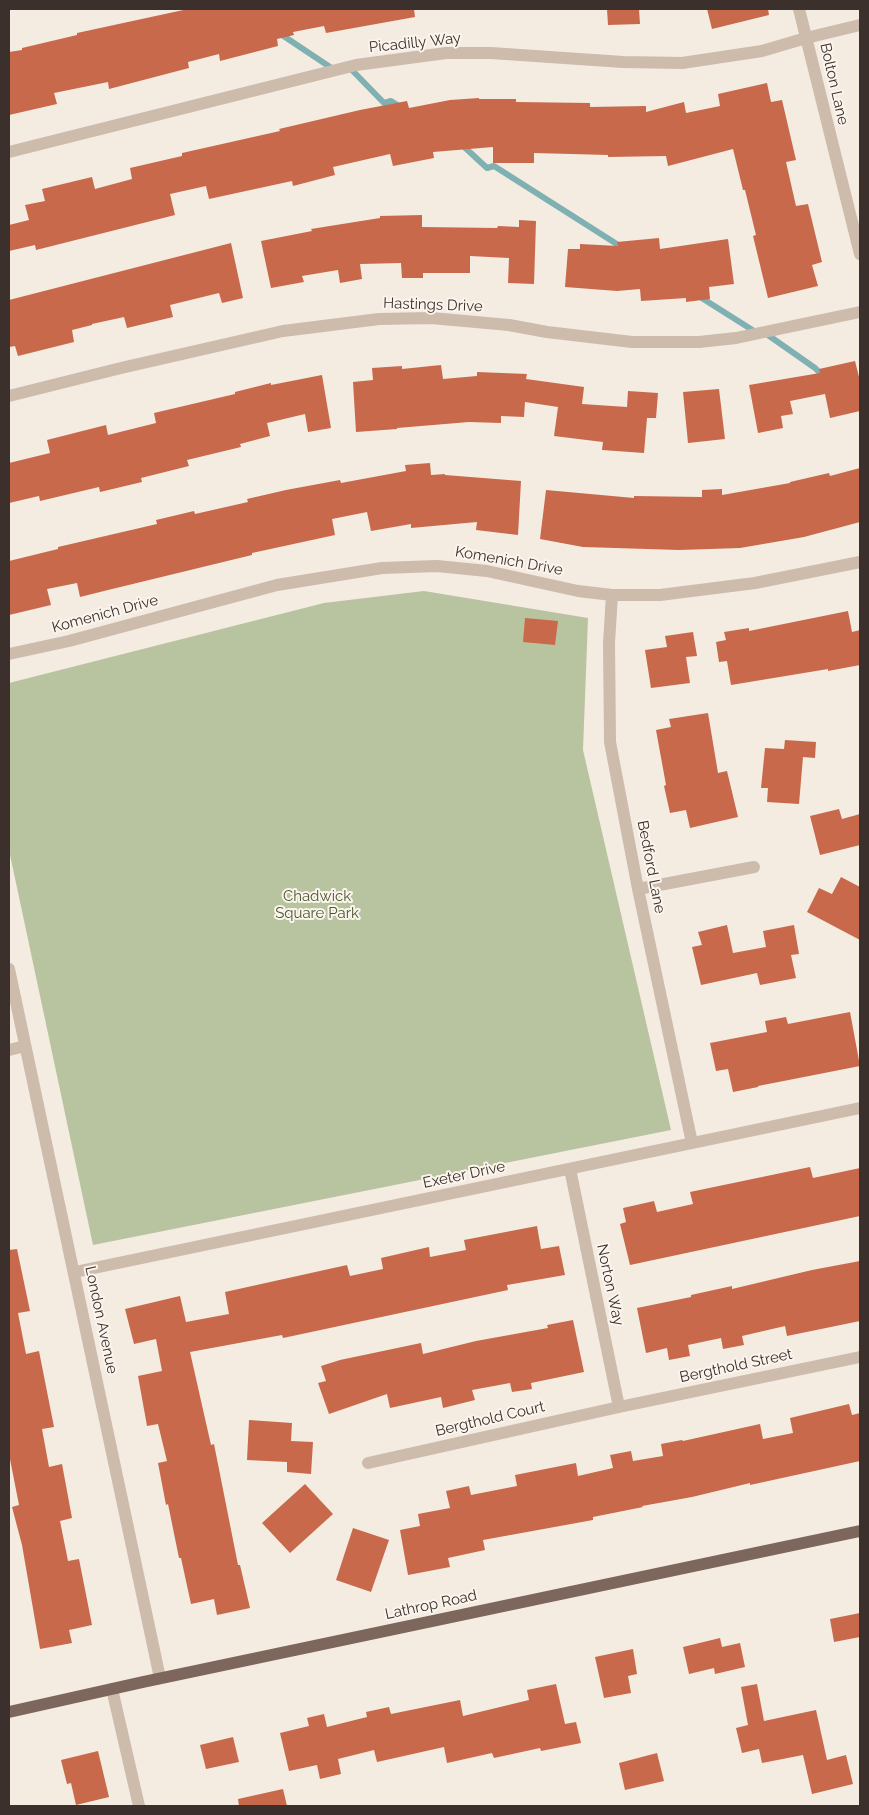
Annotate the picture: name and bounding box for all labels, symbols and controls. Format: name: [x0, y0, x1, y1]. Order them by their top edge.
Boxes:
street label: Picadilly Way: [368, 29, 462, 57]
street label: Bolton Lane: [816, 41, 852, 127]
street label: Hastings Drive: [383, 294, 483, 316]
street label: Komenich Drive: [454, 543, 564, 579]
street label: Komenich Drive: [50, 591, 160, 637]
street label: Bedford Lane: [633, 819, 669, 915]
park label: Chadwick Square Park: [275, 887, 359, 922]
street label: Exeter Drive: [421, 1158, 507, 1192]
street label: Norton Way: [593, 1243, 627, 1327]
street label: London Avenue: [81, 1264, 121, 1376]
street label: Bergthold Street: [678, 1345, 794, 1387]
street label: Bergthold Court: [434, 1398, 546, 1440]
street label: Lathrop Road: [383, 1586, 479, 1624]

